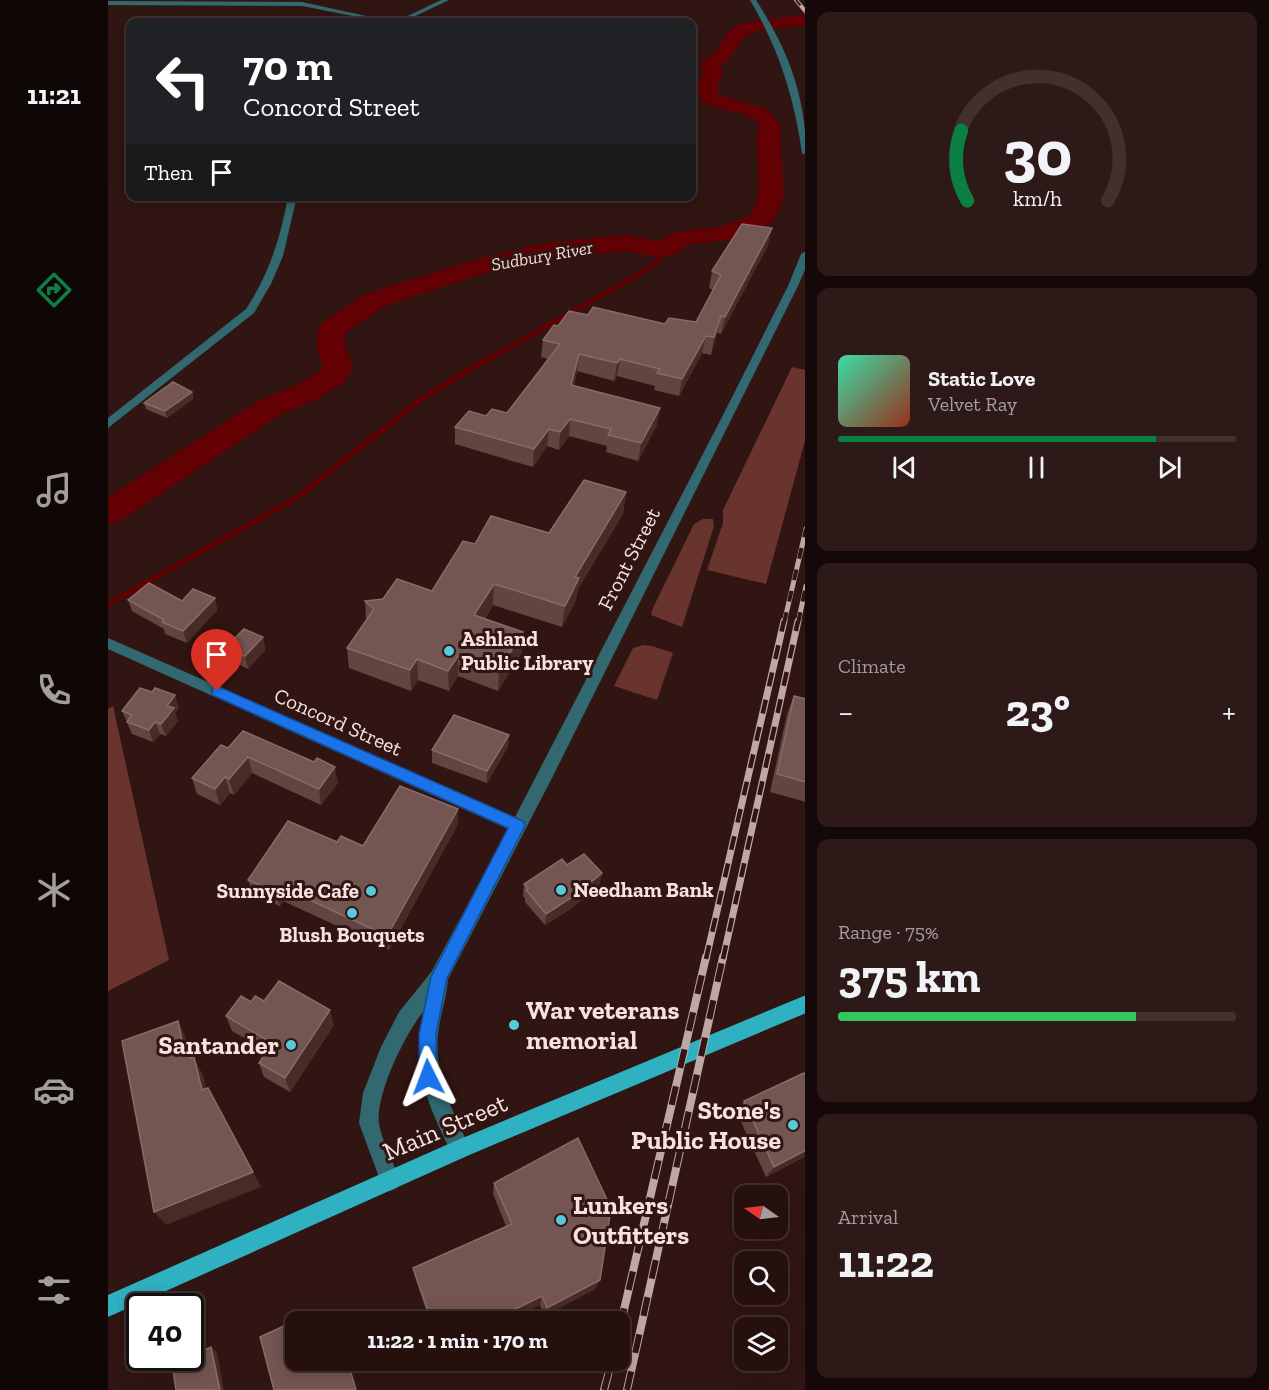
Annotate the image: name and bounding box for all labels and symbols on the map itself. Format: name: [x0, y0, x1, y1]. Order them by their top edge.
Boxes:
water label: Sudbury River: [490, 236, 595, 276]
street label: Front Street: [592, 503, 665, 614]
place label: Ashland Public Library: [461, 626, 593, 675]
pin: [191, 629, 242, 691]
marker: Ashland Public Library: [442, 644, 456, 658]
street label: Concord Street: [270, 682, 406, 761]
place label: Needham Bank: [573, 877, 714, 902]
place label: Sunnyside Cafe: [216, 878, 359, 903]
marker: Needham Bank: [554, 883, 568, 897]
marker: Sunnyside Cafe: [364, 884, 378, 898]
marker: Blush Bouquets: [345, 906, 359, 920]
place label: Blush Bouquets: [279, 922, 425, 947]
place label: War veterans memorial: [526, 994, 679, 1056]
marker: War veterans memorial: [507, 1018, 521, 1032]
place label: Santander: [158, 1029, 279, 1061]
marker: Santander: [284, 1038, 298, 1052]
position arrow: [396, 1045, 460, 1109]
street label: Main Street: [378, 1086, 512, 1167]
place label: Stone's Public House: [631, 1094, 781, 1156]
marker: Stone's Public House: [786, 1118, 800, 1132]
north arrow: [734, 1185, 788, 1239]
place label: Lunkers Outfitters: [573, 1189, 689, 1251]
marker: Lunkers Outfitters: [554, 1213, 568, 1227]
speed limit sign: 40: [126, 1293, 204, 1371]

